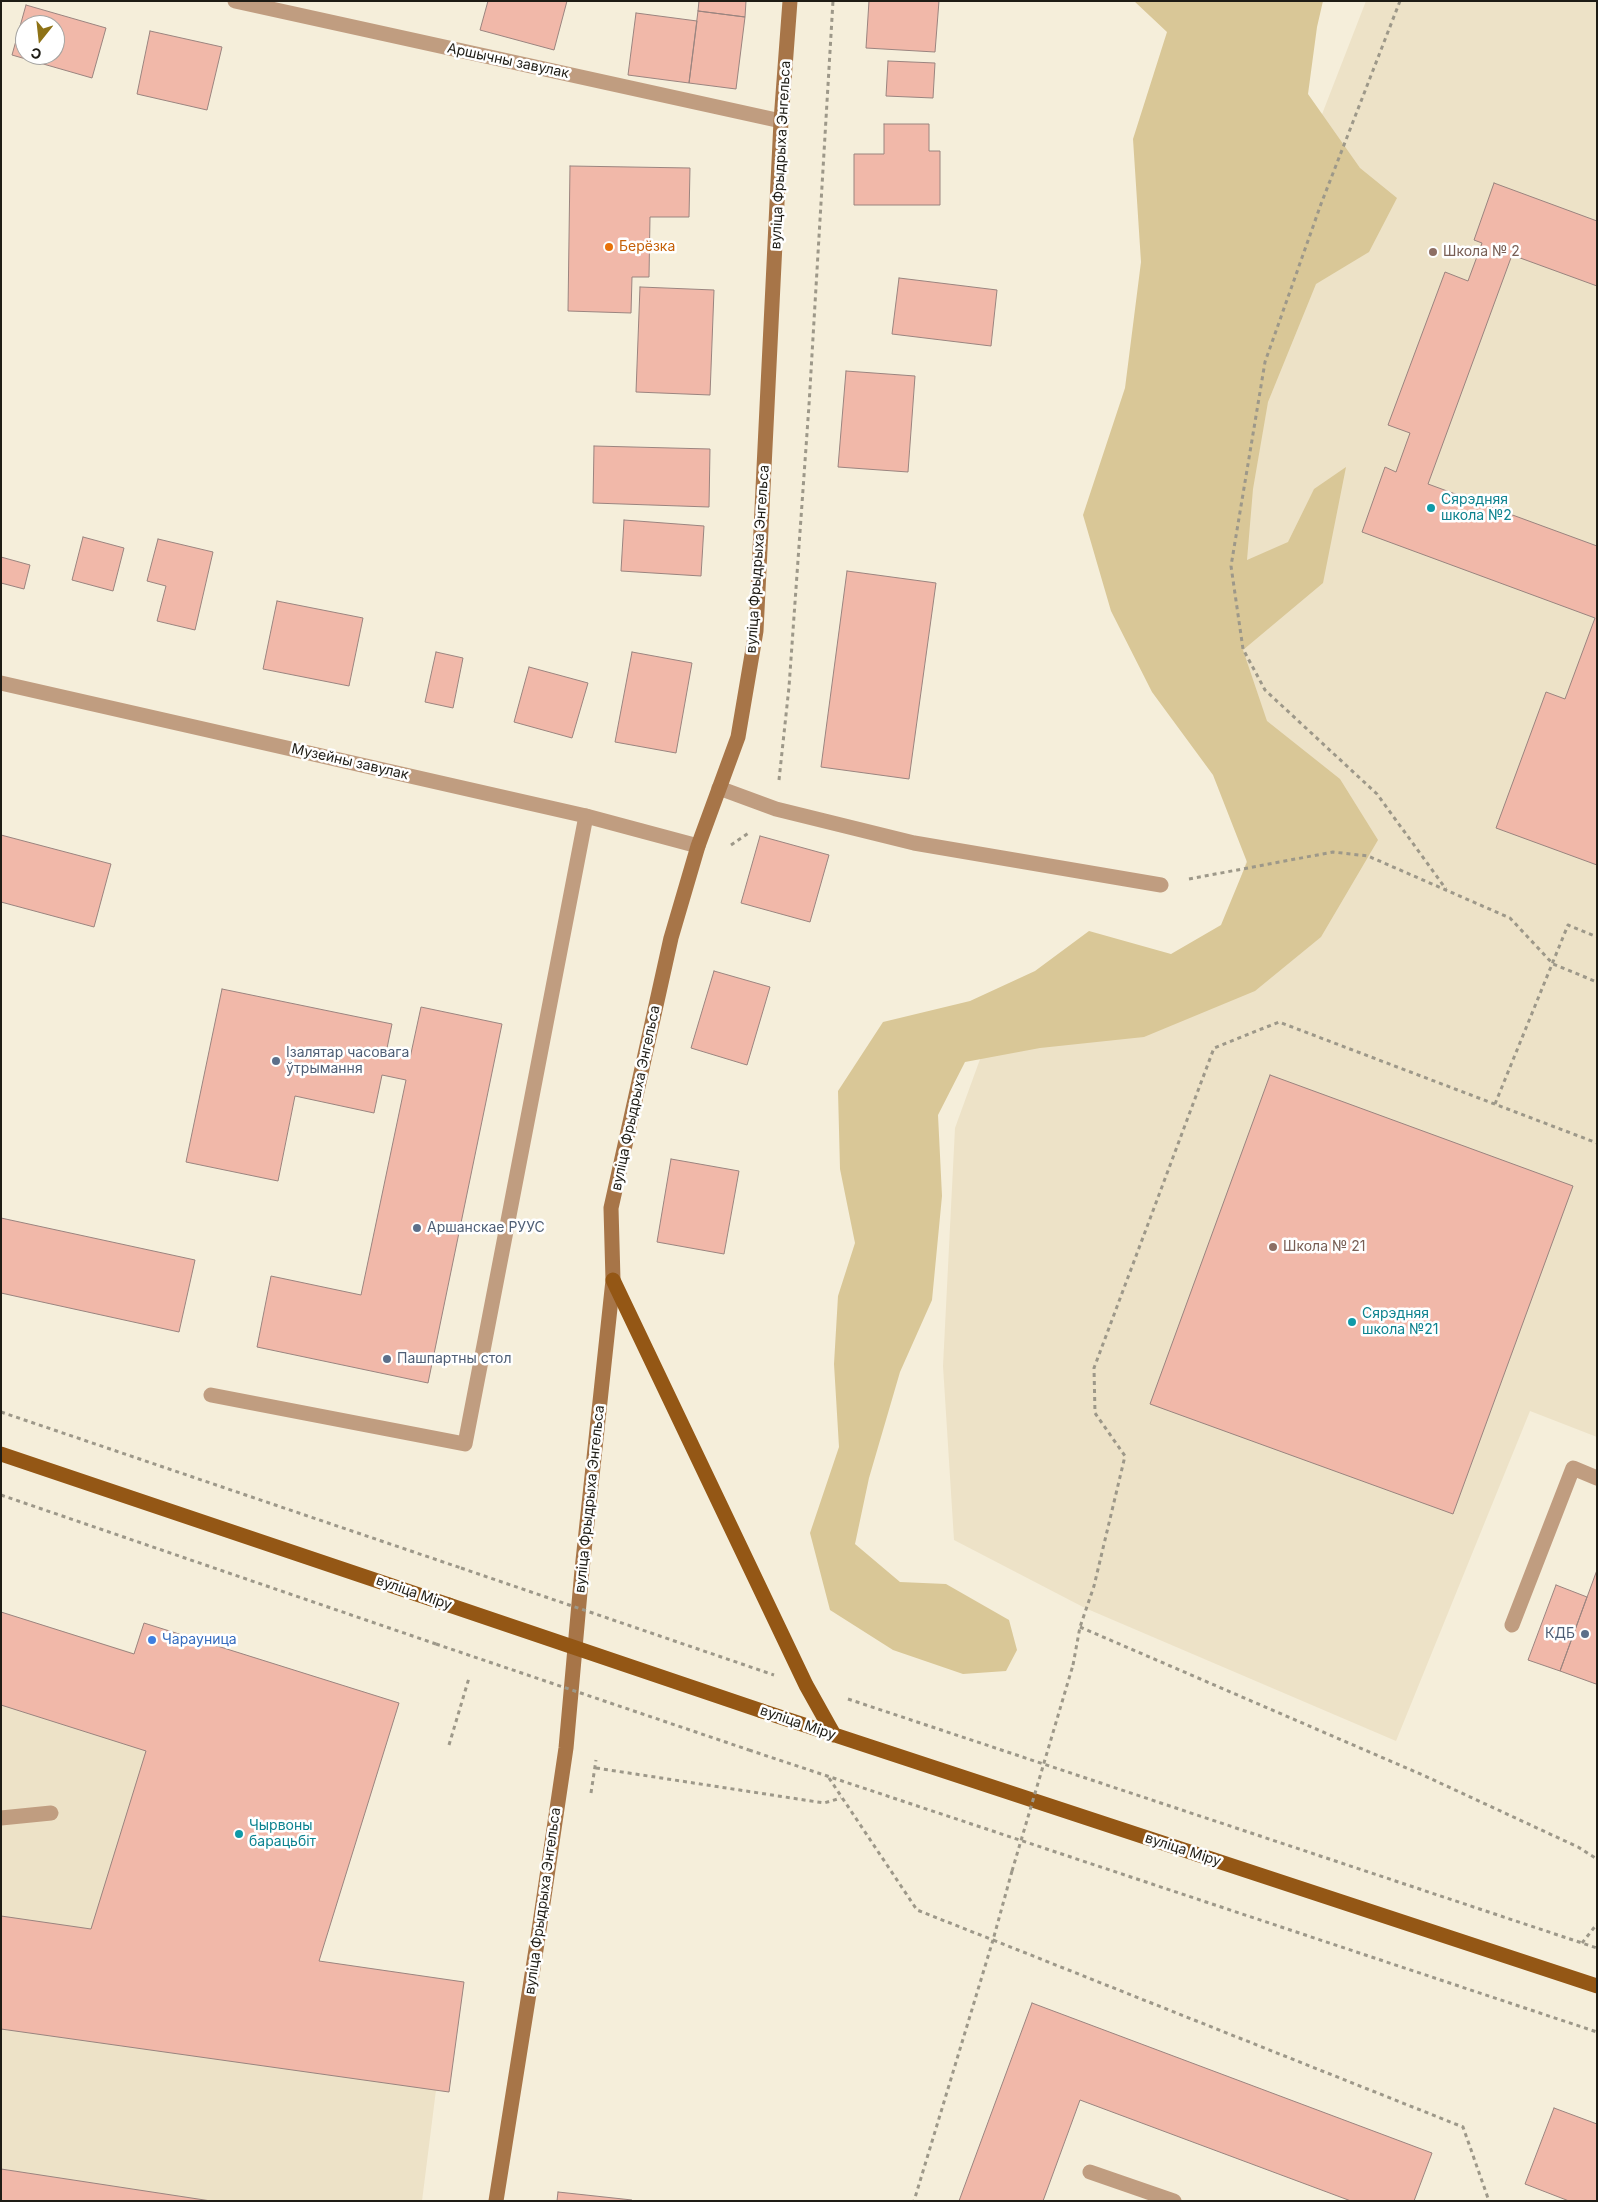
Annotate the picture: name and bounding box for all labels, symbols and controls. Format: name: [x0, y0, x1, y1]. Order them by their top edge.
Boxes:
north arrow: [15, 15, 65, 65]
street label: Аршычны завулак: [446, 40, 570, 82]
text: С: [29, 44, 43, 64]
street label: вуліца Фрыдрыха Энгельса: [768, 60, 794, 250]
place label: Берёзка: [619, 239, 675, 255]
marker: Берёзка: [603, 241, 615, 253]
place label: Школа № 2: [1443, 244, 1520, 260]
marker: Школа № 2: [1427, 246, 1439, 258]
street label: вуліца Фрыдрыха Энгельса: [743, 464, 773, 654]
place label: Сярэдняя школа №2: [1441, 492, 1512, 524]
marker: Сярэдняя школа №2: [1425, 502, 1437, 514]
street label: Музейны завулак: [290, 740, 410, 784]
street label: вуліца Фрыдрыха Энгельса: [608, 1004, 664, 1192]
place label: Ізалятар часовага ўтрымання: [286, 1045, 409, 1078]
marker: Ізалятар часовага ўтрымання: [270, 1055, 282, 1067]
place label: Аршанскае РУУС: [427, 1220, 545, 1236]
marker: Аршанскае РУУС: [411, 1222, 423, 1234]
place label: Школа № 21: [1283, 1239, 1365, 1255]
marker: Школа № 21: [1267, 1241, 1279, 1253]
place label: Сярэдняя школа №21: [1362, 1306, 1439, 1338]
marker: Сярэдняя школа №21: [1346, 1316, 1358, 1328]
place label: Пашпартны стол: [397, 1351, 511, 1367]
marker: Пашпартны стол: [381, 1353, 393, 1365]
street label: вуліца Фрыдрыха Энгельса: [572, 1404, 608, 1594]
street label: вуліца Міру: [374, 1572, 454, 1614]
place label: КДБ: [1545, 1626, 1575, 1642]
marker: КДБ: [1579, 1628, 1591, 1640]
place label: Чарауница: [162, 1632, 237, 1648]
marker: Чарауница: [146, 1634, 158, 1646]
street label: вуліца Міру: [758, 1702, 838, 1744]
street label: вуліца Фрыдрыха Энгельса: [522, 1806, 564, 1996]
place label: Чырвоны барацьбіт: [249, 1818, 316, 1850]
marker: Чырвоны барацьбіт: [233, 1828, 245, 1840]
street label: вуліца Міру: [1143, 1830, 1223, 1870]

